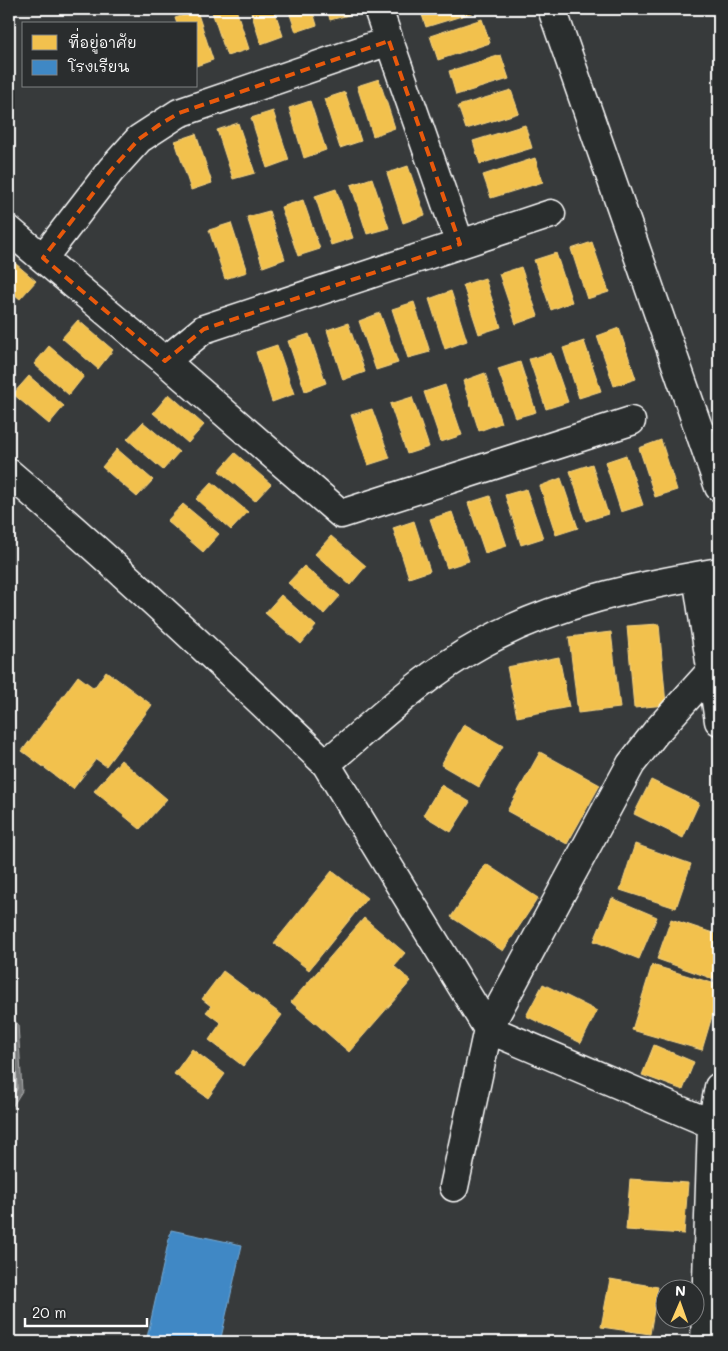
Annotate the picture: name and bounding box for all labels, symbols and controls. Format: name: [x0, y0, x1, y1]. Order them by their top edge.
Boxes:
legend: [22, 22, 198, 88]
text: ที่อยู่อาศัย: [68, 27, 137, 54]
text: โรงเรียน: [67, 56, 129, 76]
north arrow: [656, 1278, 706, 1328]
text: N: [675, 1281, 686, 1300]
scale bar: [25, 1296, 148, 1328]
text: 20 m: [32, 1302, 66, 1322]

